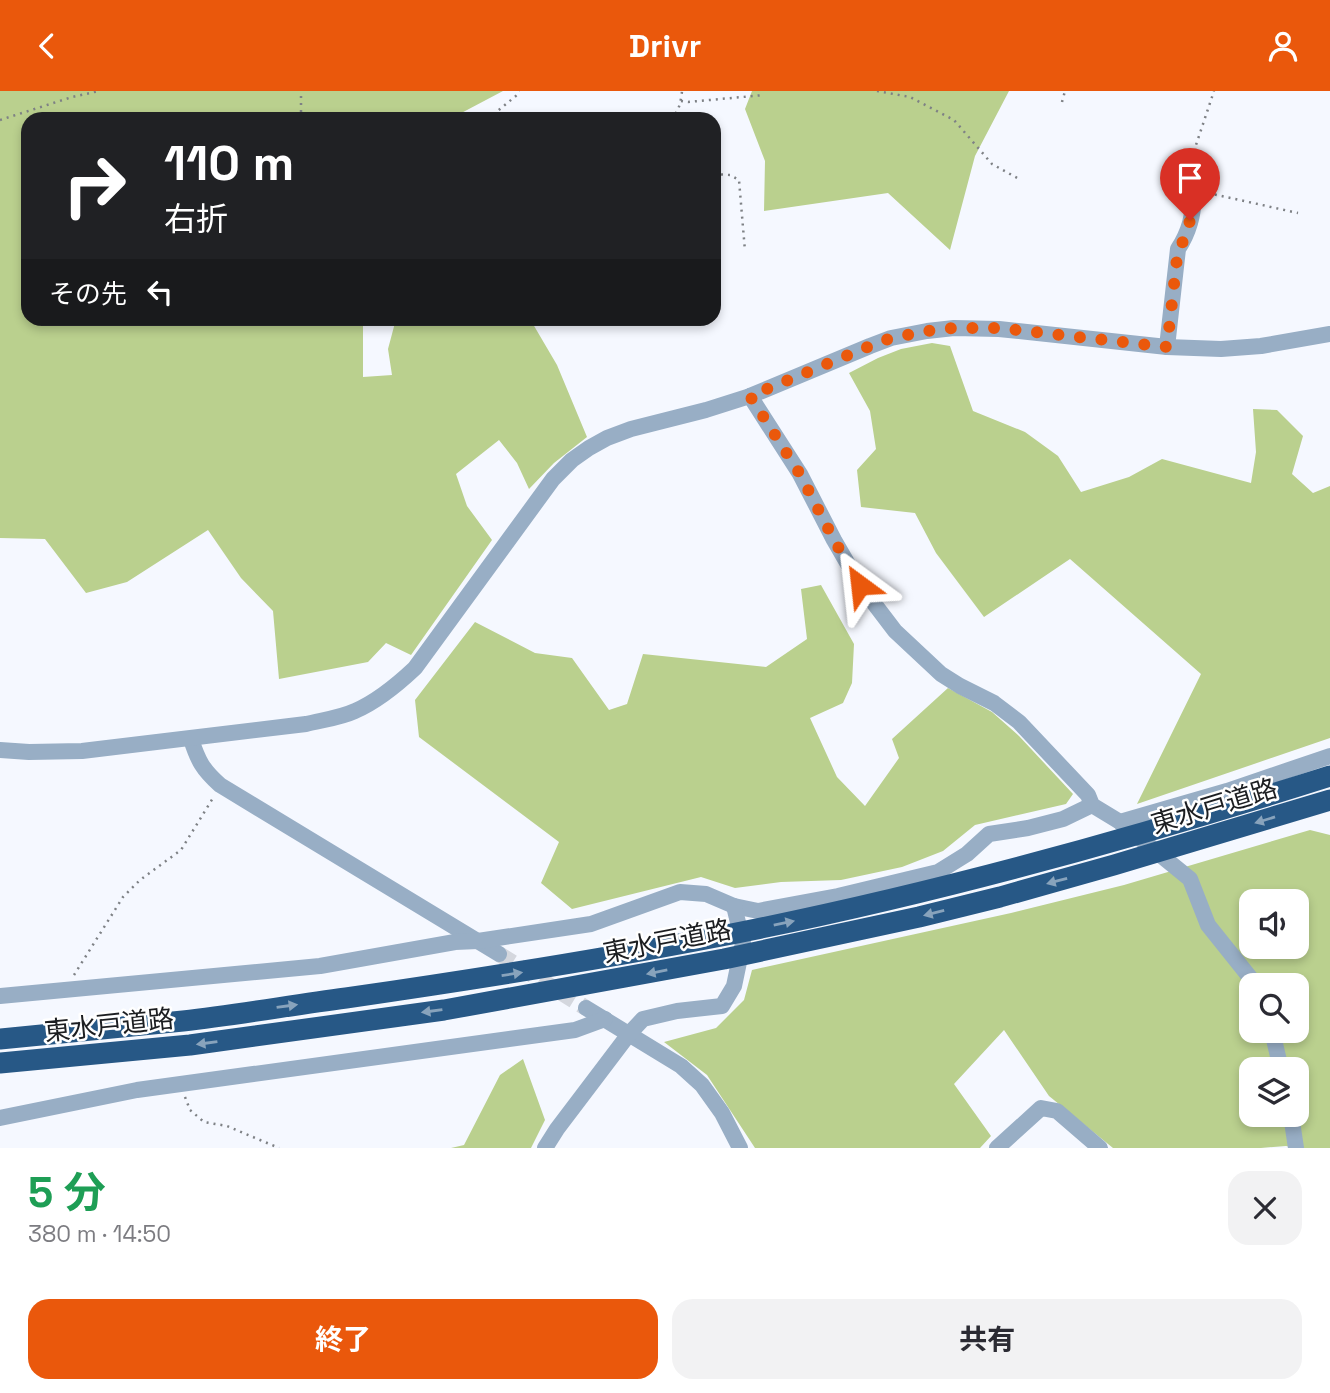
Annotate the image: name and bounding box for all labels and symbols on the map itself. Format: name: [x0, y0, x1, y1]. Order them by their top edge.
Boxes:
pin: [1160, 148, 1220, 220]
position arrow: [823, 548, 897, 622]
street label: 東水戸道路: [1147, 771, 1281, 841]
one-way arrow: [1254, 815, 1275, 826]
one-way arrow: [1046, 876, 1068, 887]
one-way arrow: [923, 908, 945, 919]
street label: 東水戸道路: [600, 912, 734, 970]
one-way arrow: [773, 917, 795, 928]
one-way arrow: [645, 967, 667, 978]
one-way arrow: [501, 968, 523, 979]
one-way arrow: [276, 1000, 298, 1011]
street label: 東水戸道路: [43, 1001, 175, 1049]
one-way arrow: [421, 1006, 443, 1017]
one-way arrow: [196, 1037, 218, 1048]

